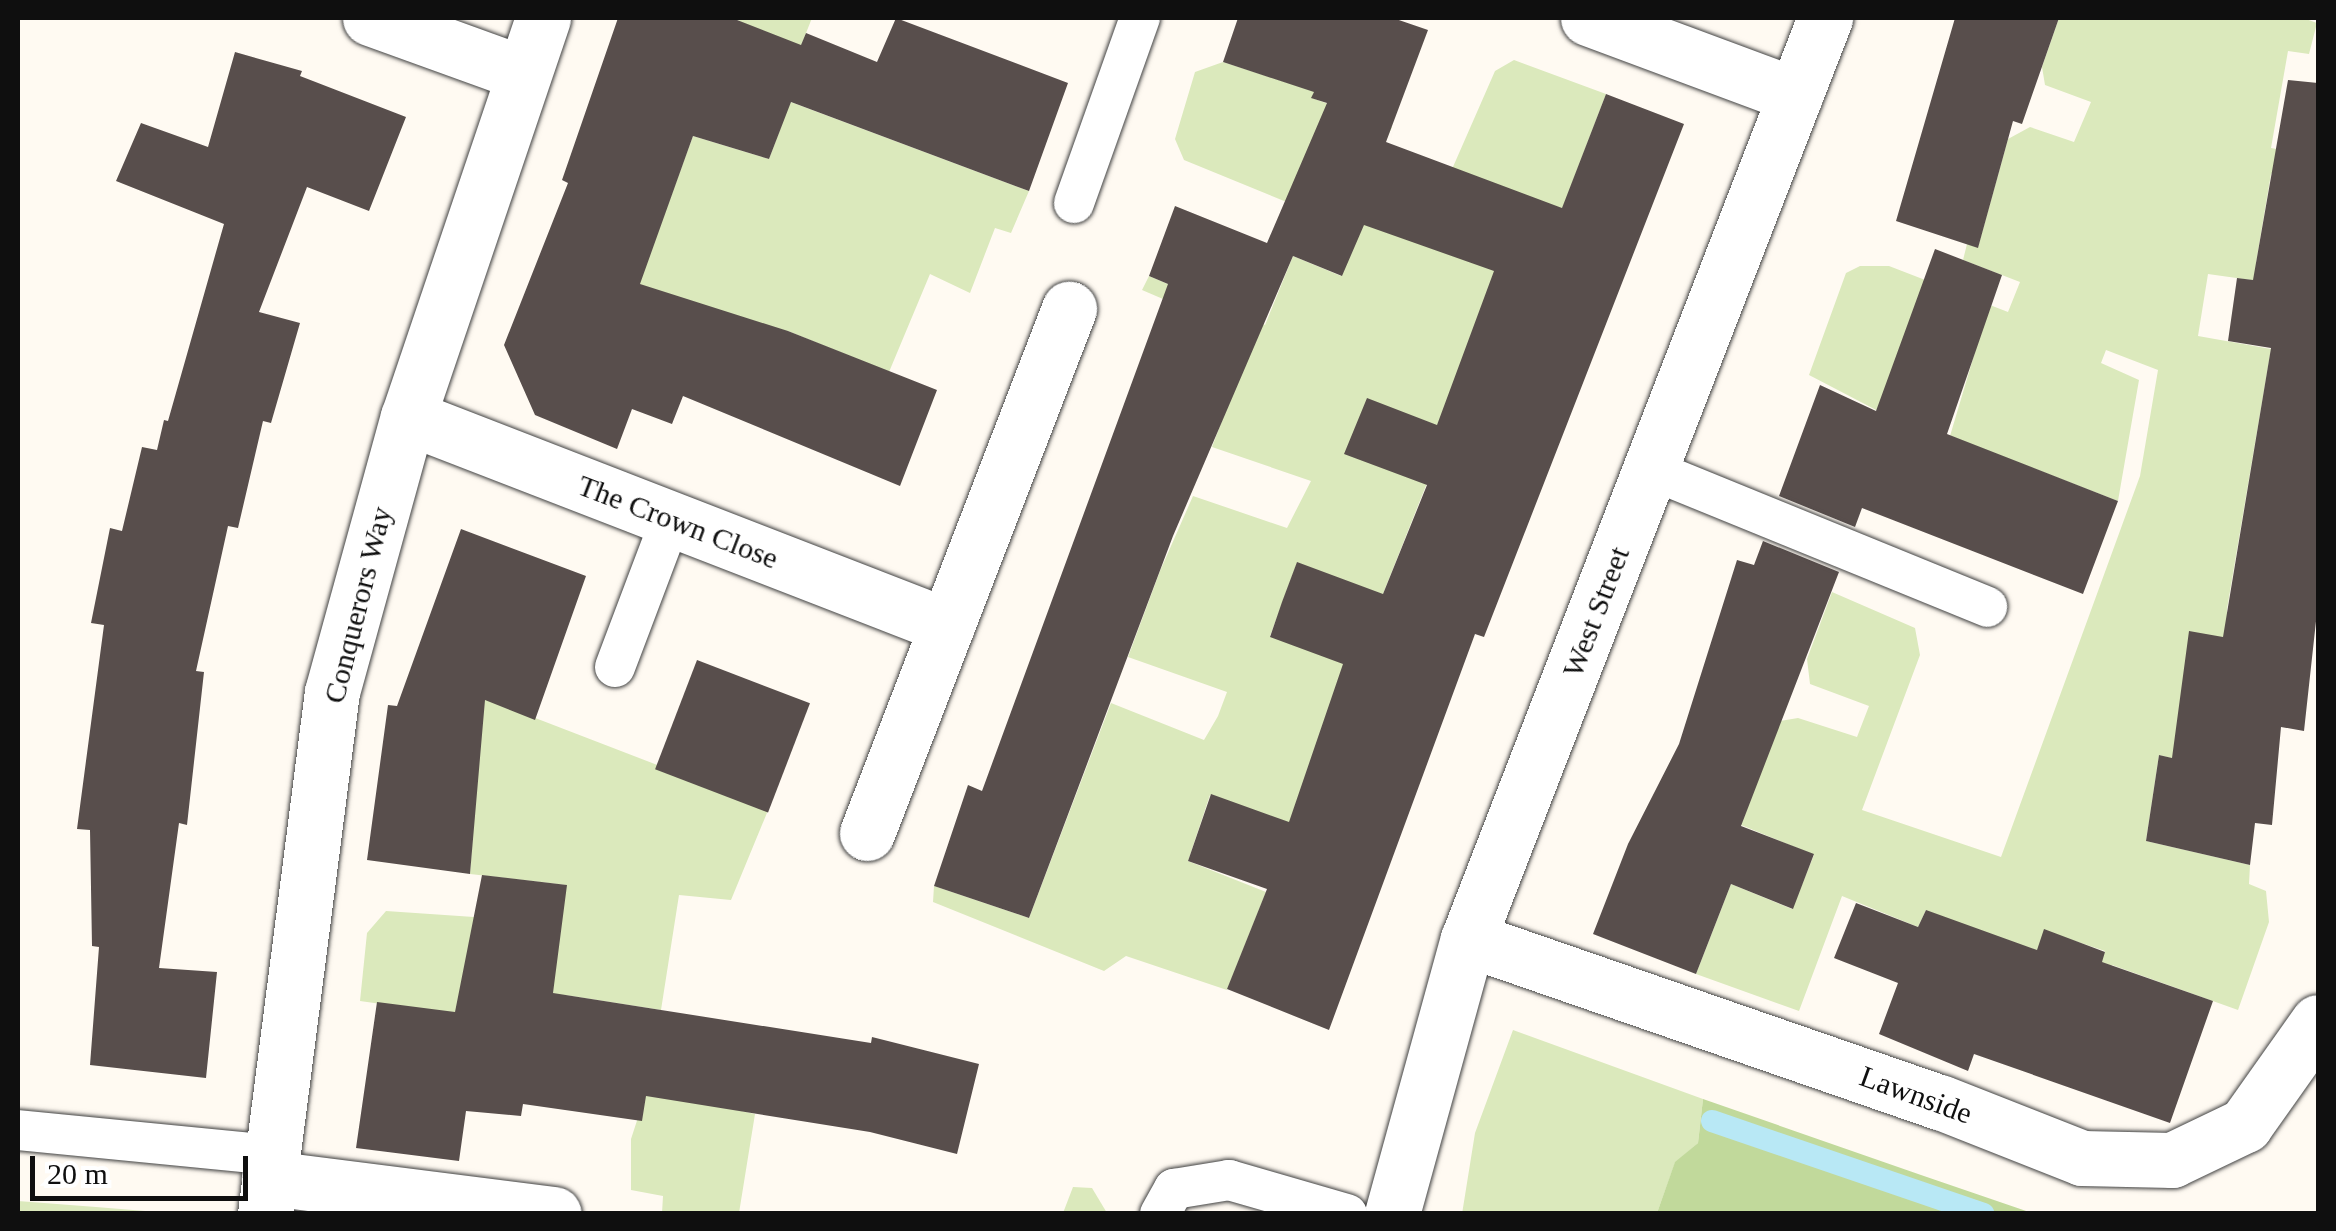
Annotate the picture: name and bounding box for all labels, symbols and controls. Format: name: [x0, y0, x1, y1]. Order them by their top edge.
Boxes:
street label: The Crown Close: [573, 467, 783, 577]
street label: Conquerors Way: [316, 503, 400, 707]
street label: West Street: [1555, 542, 1637, 682]
street label: Lawnside: [1855, 1058, 1977, 1132]
scale bar: [35, 1136, 252, 1198]
text: 20 m: [47, 1157, 108, 1190]

